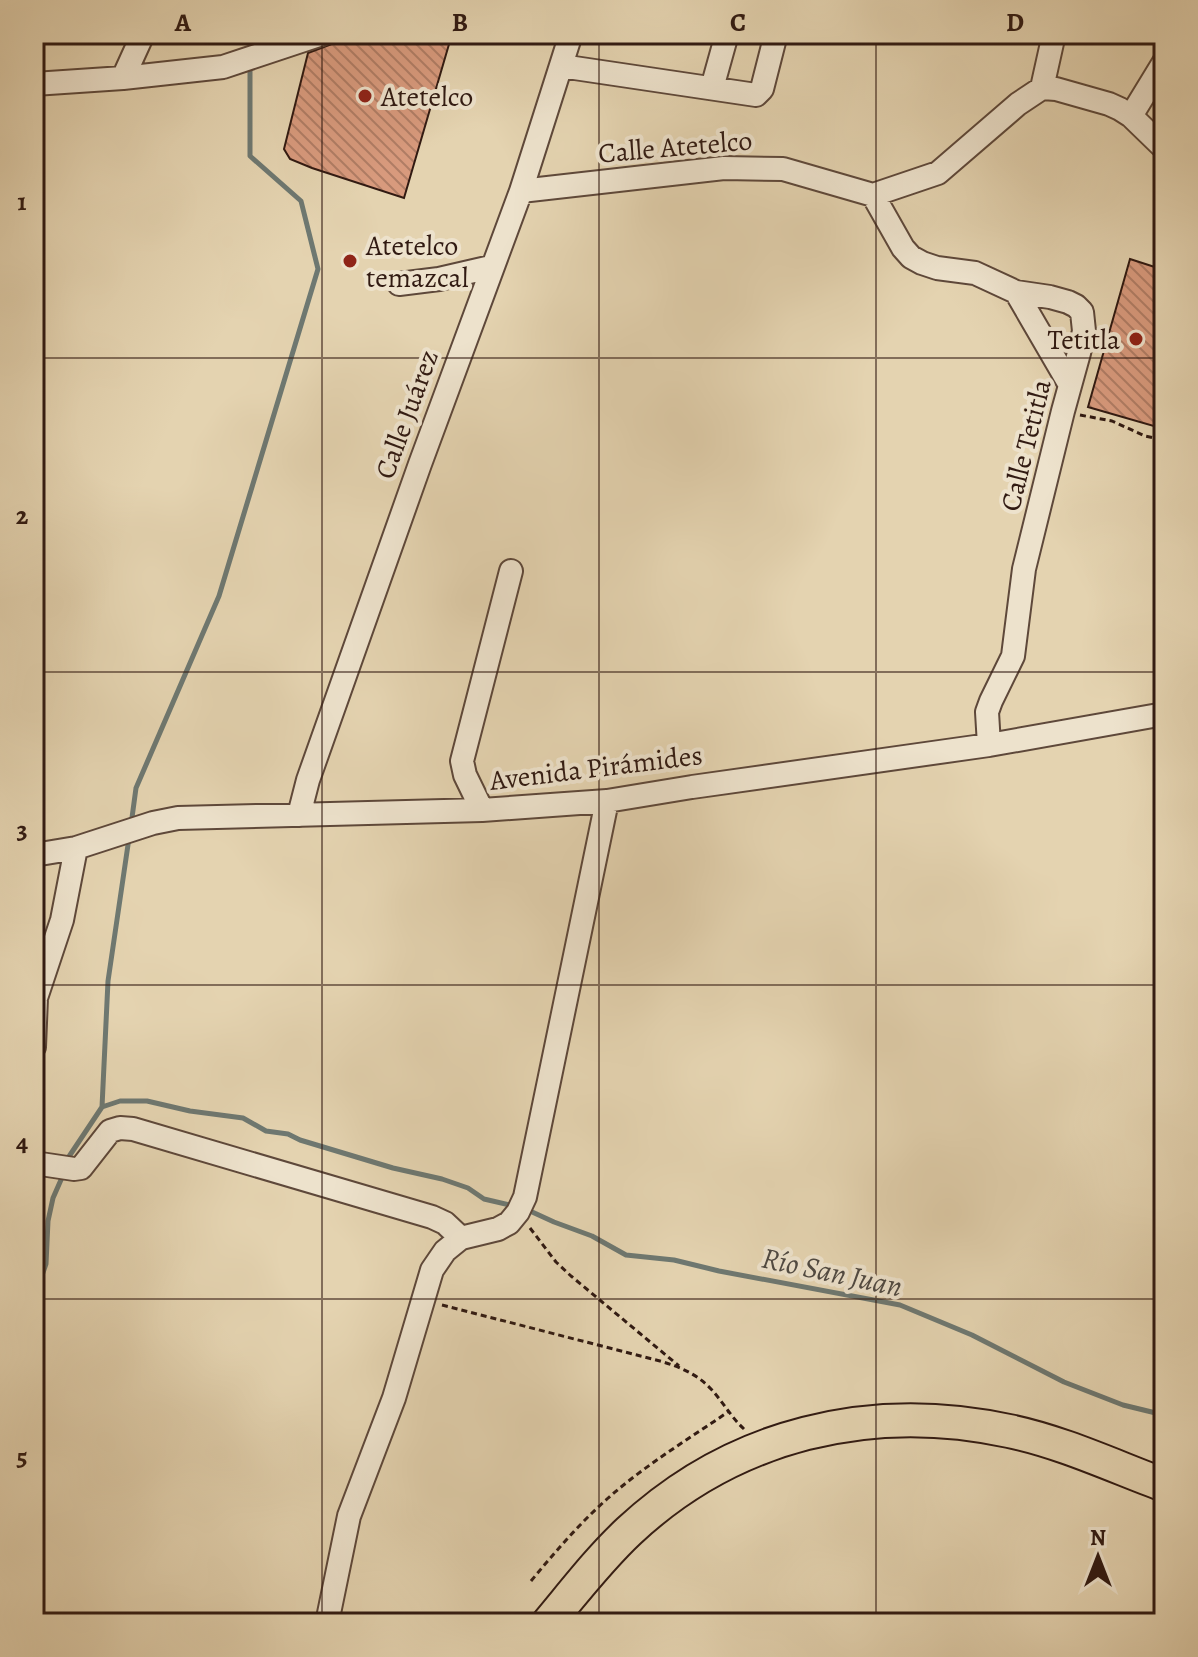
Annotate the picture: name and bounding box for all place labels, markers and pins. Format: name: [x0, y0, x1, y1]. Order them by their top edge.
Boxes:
place label: Atetelco: [380, 78, 473, 116]
marker: Atetelco: [356, 87, 374, 105]
place label: Atetelco temazcal: [365, 227, 469, 297]
marker: Atetelco temazcal: [341, 252, 359, 270]
place label: Tetitla: [1048, 321, 1120, 359]
marker: Tetitla: [1127, 330, 1145, 348]

